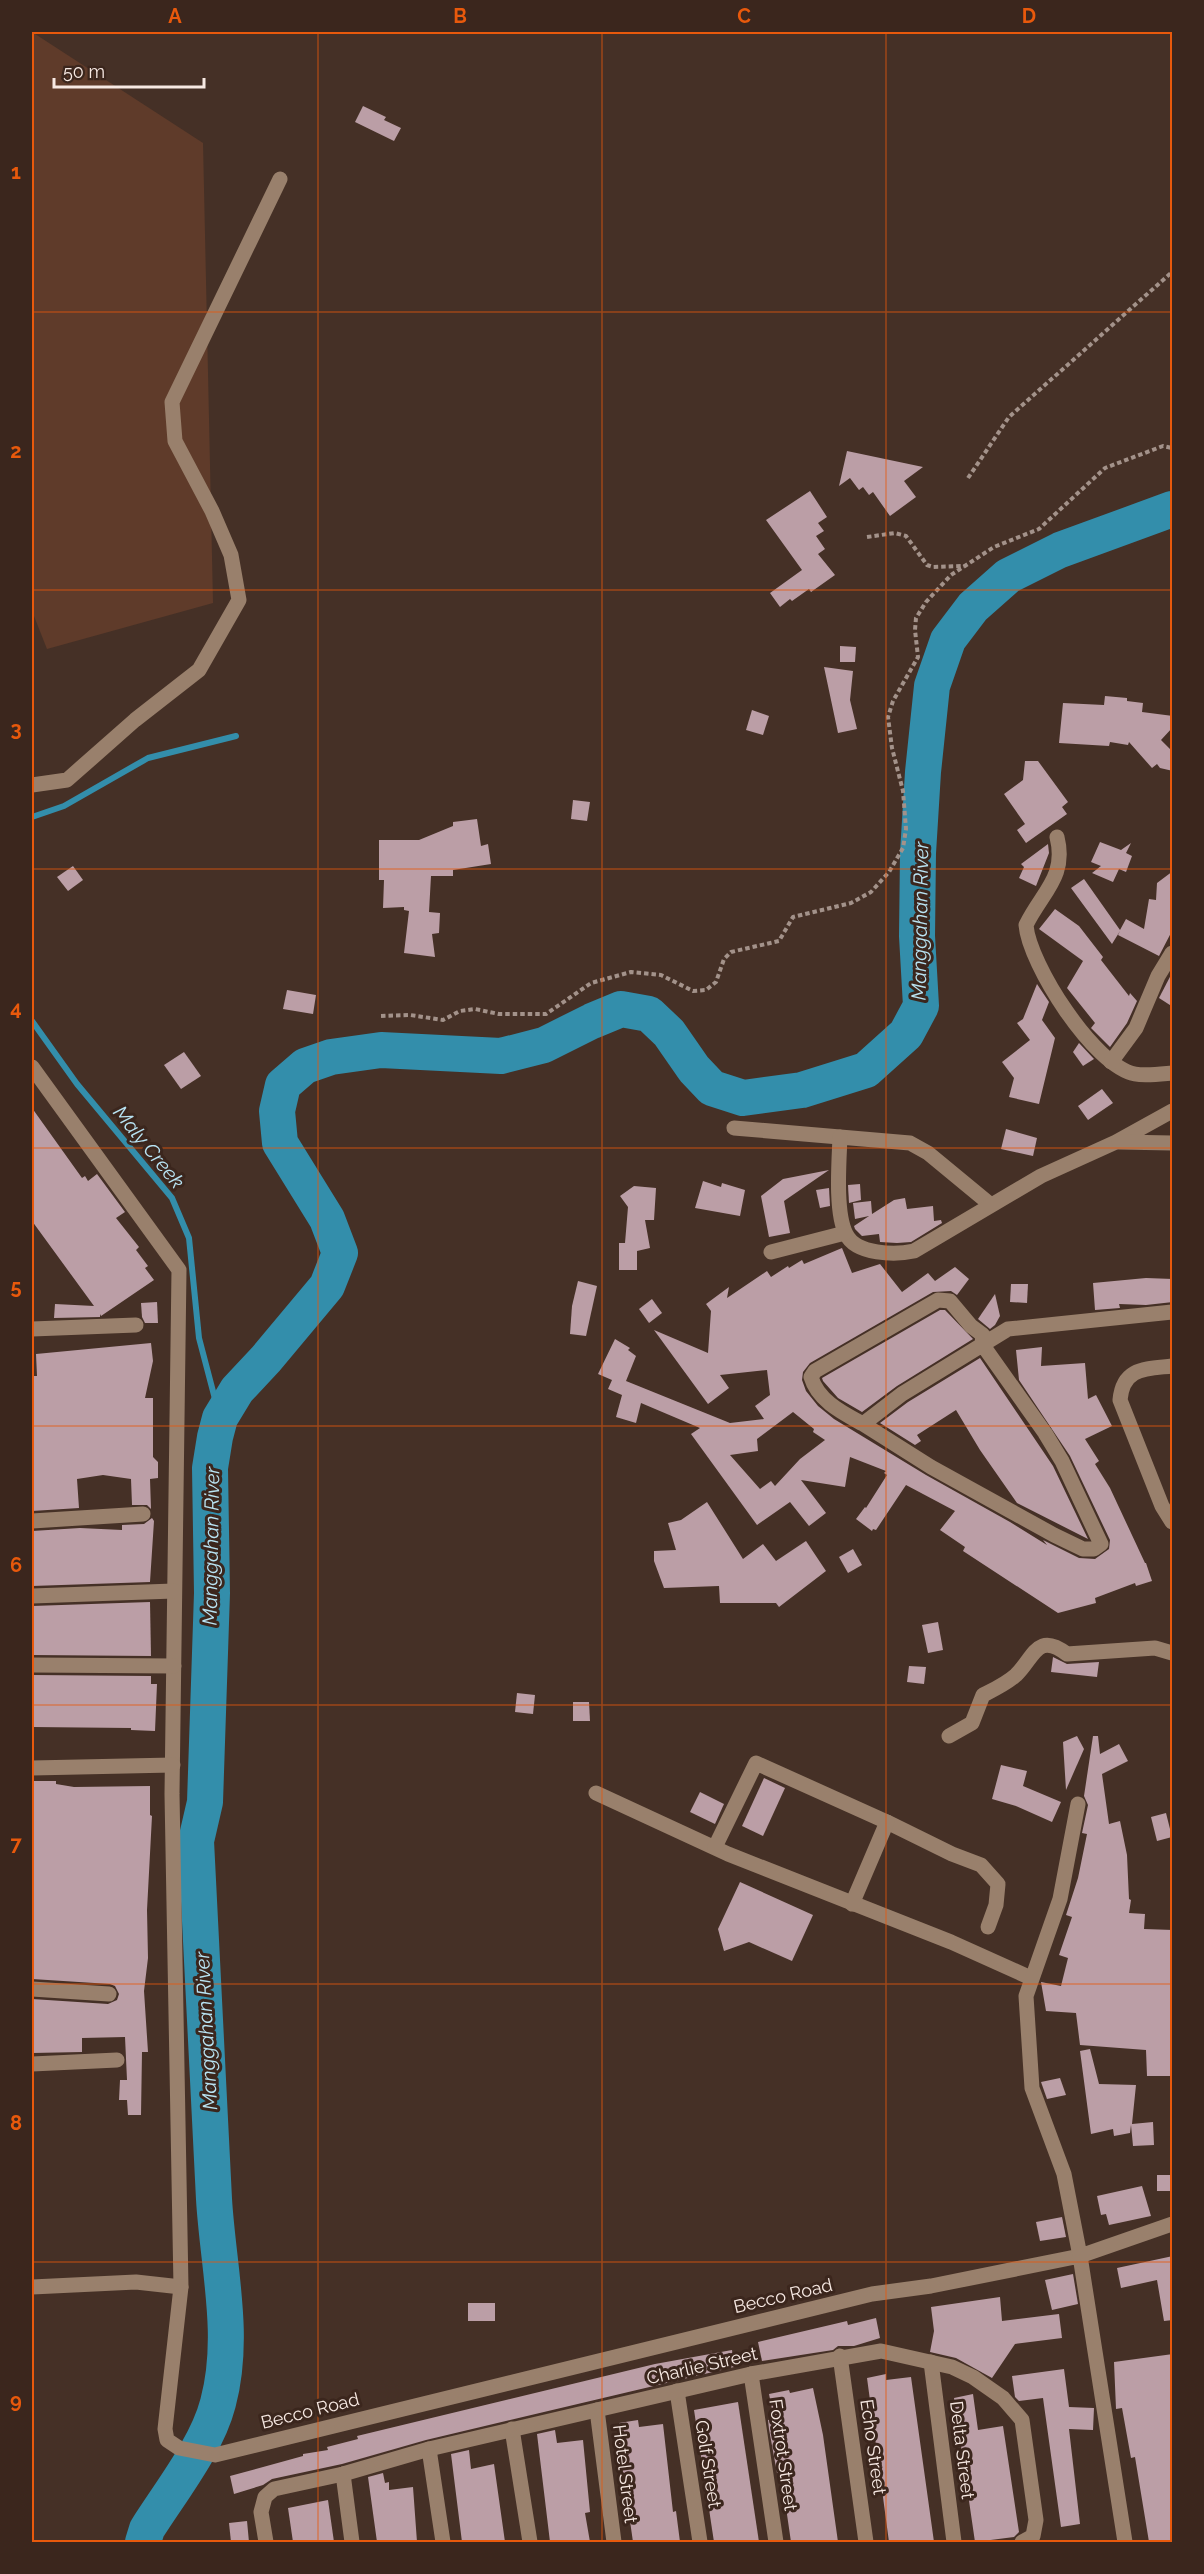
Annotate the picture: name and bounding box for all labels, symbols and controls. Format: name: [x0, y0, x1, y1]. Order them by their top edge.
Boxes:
text: A: [168, 4, 182, 28]
text: B: [453, 4, 467, 28]
text: C: [737, 4, 751, 28]
text: D: [1022, 4, 1036, 28]
scale bar: [54, 51, 204, 89]
text: 50 m: [63, 61, 105, 82]
text: 1: [11, 160, 21, 184]
text: 2: [10, 439, 22, 463]
text: 3: [10, 717, 22, 741]
water label: Manggahan River: [907, 840, 933, 1001]
text: 4: [10, 996, 22, 1020]
water label: Maly Creek: [108, 1101, 190, 1193]
text: 5: [10, 1275, 22, 1299]
water label: Manggahan River: [198, 1465, 224, 1626]
text: 6: [10, 1553, 22, 1577]
text: 7: [10, 1832, 22, 1856]
water label: Manggahan River: [190, 1950, 222, 2111]
text: 8: [10, 2111, 22, 2135]
street label: Becco Road: [732, 2274, 834, 2317]
street label: Charlie Street: [645, 2343, 759, 2388]
street label: Becco Road: [259, 2388, 361, 2433]
text: 9: [10, 2389, 22, 2413]
street label: Foxtrot Street: [765, 2398, 802, 2512]
street label: Echo Street: [856, 2398, 891, 2496]
street label: Delta Street: [946, 2400, 979, 2500]
street label: Golf Street: [691, 2419, 726, 2509]
street label: Hotel Street: [609, 2424, 642, 2524]

